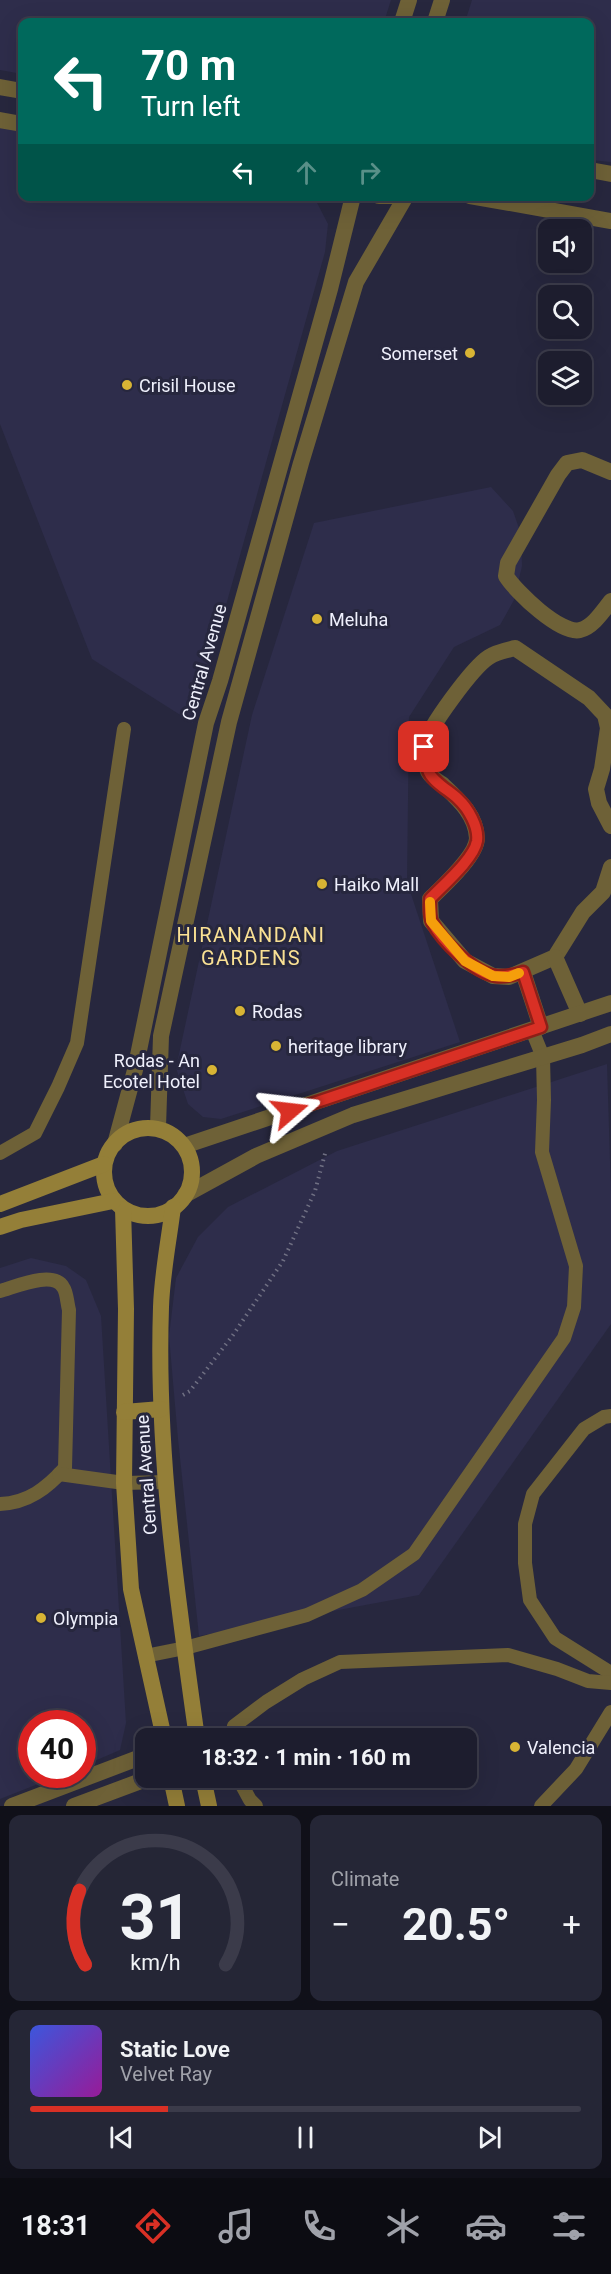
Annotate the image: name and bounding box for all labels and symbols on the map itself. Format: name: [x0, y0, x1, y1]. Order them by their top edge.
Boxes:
place label: Somerset: [381, 343, 458, 364]
marker: Somerset: [463, 346, 477, 360]
place label: Crisil House: [139, 375, 236, 396]
marker: Crisil House: [120, 378, 134, 392]
street label: Central Avenue: [177, 601, 231, 723]
place label: Meluha: [329, 609, 388, 630]
marker: Meluha: [310, 612, 324, 626]
pin: [398, 721, 449, 772]
place label: Haiko Mall: [334, 874, 419, 895]
marker: Haiko Mall: [315, 877, 329, 891]
district label: HIRANANDANI GARDENS: [176, 923, 326, 970]
place label: Rodas: [252, 1001, 303, 1022]
marker: Rodas: [233, 1004, 247, 1018]
place label: heritage library: [288, 1036, 407, 1057]
marker: heritage library: [269, 1039, 283, 1053]
place label: Rodas - An Ecotel Hotel: [103, 1050, 200, 1092]
marker: Rodas - An Ecotel Hotel: [205, 1063, 219, 1077]
position arrow: [258, 1079, 322, 1143]
street label: Central Avenue: [131, 1414, 161, 1536]
place label: Olympia: [53, 1608, 118, 1629]
marker: Olympia: [34, 1611, 48, 1625]
speed limit sign: 40: [18, 1710, 96, 1788]
place label: Valencia: [527, 1737, 595, 1758]
marker: Valencia: [508, 1740, 522, 1754]

